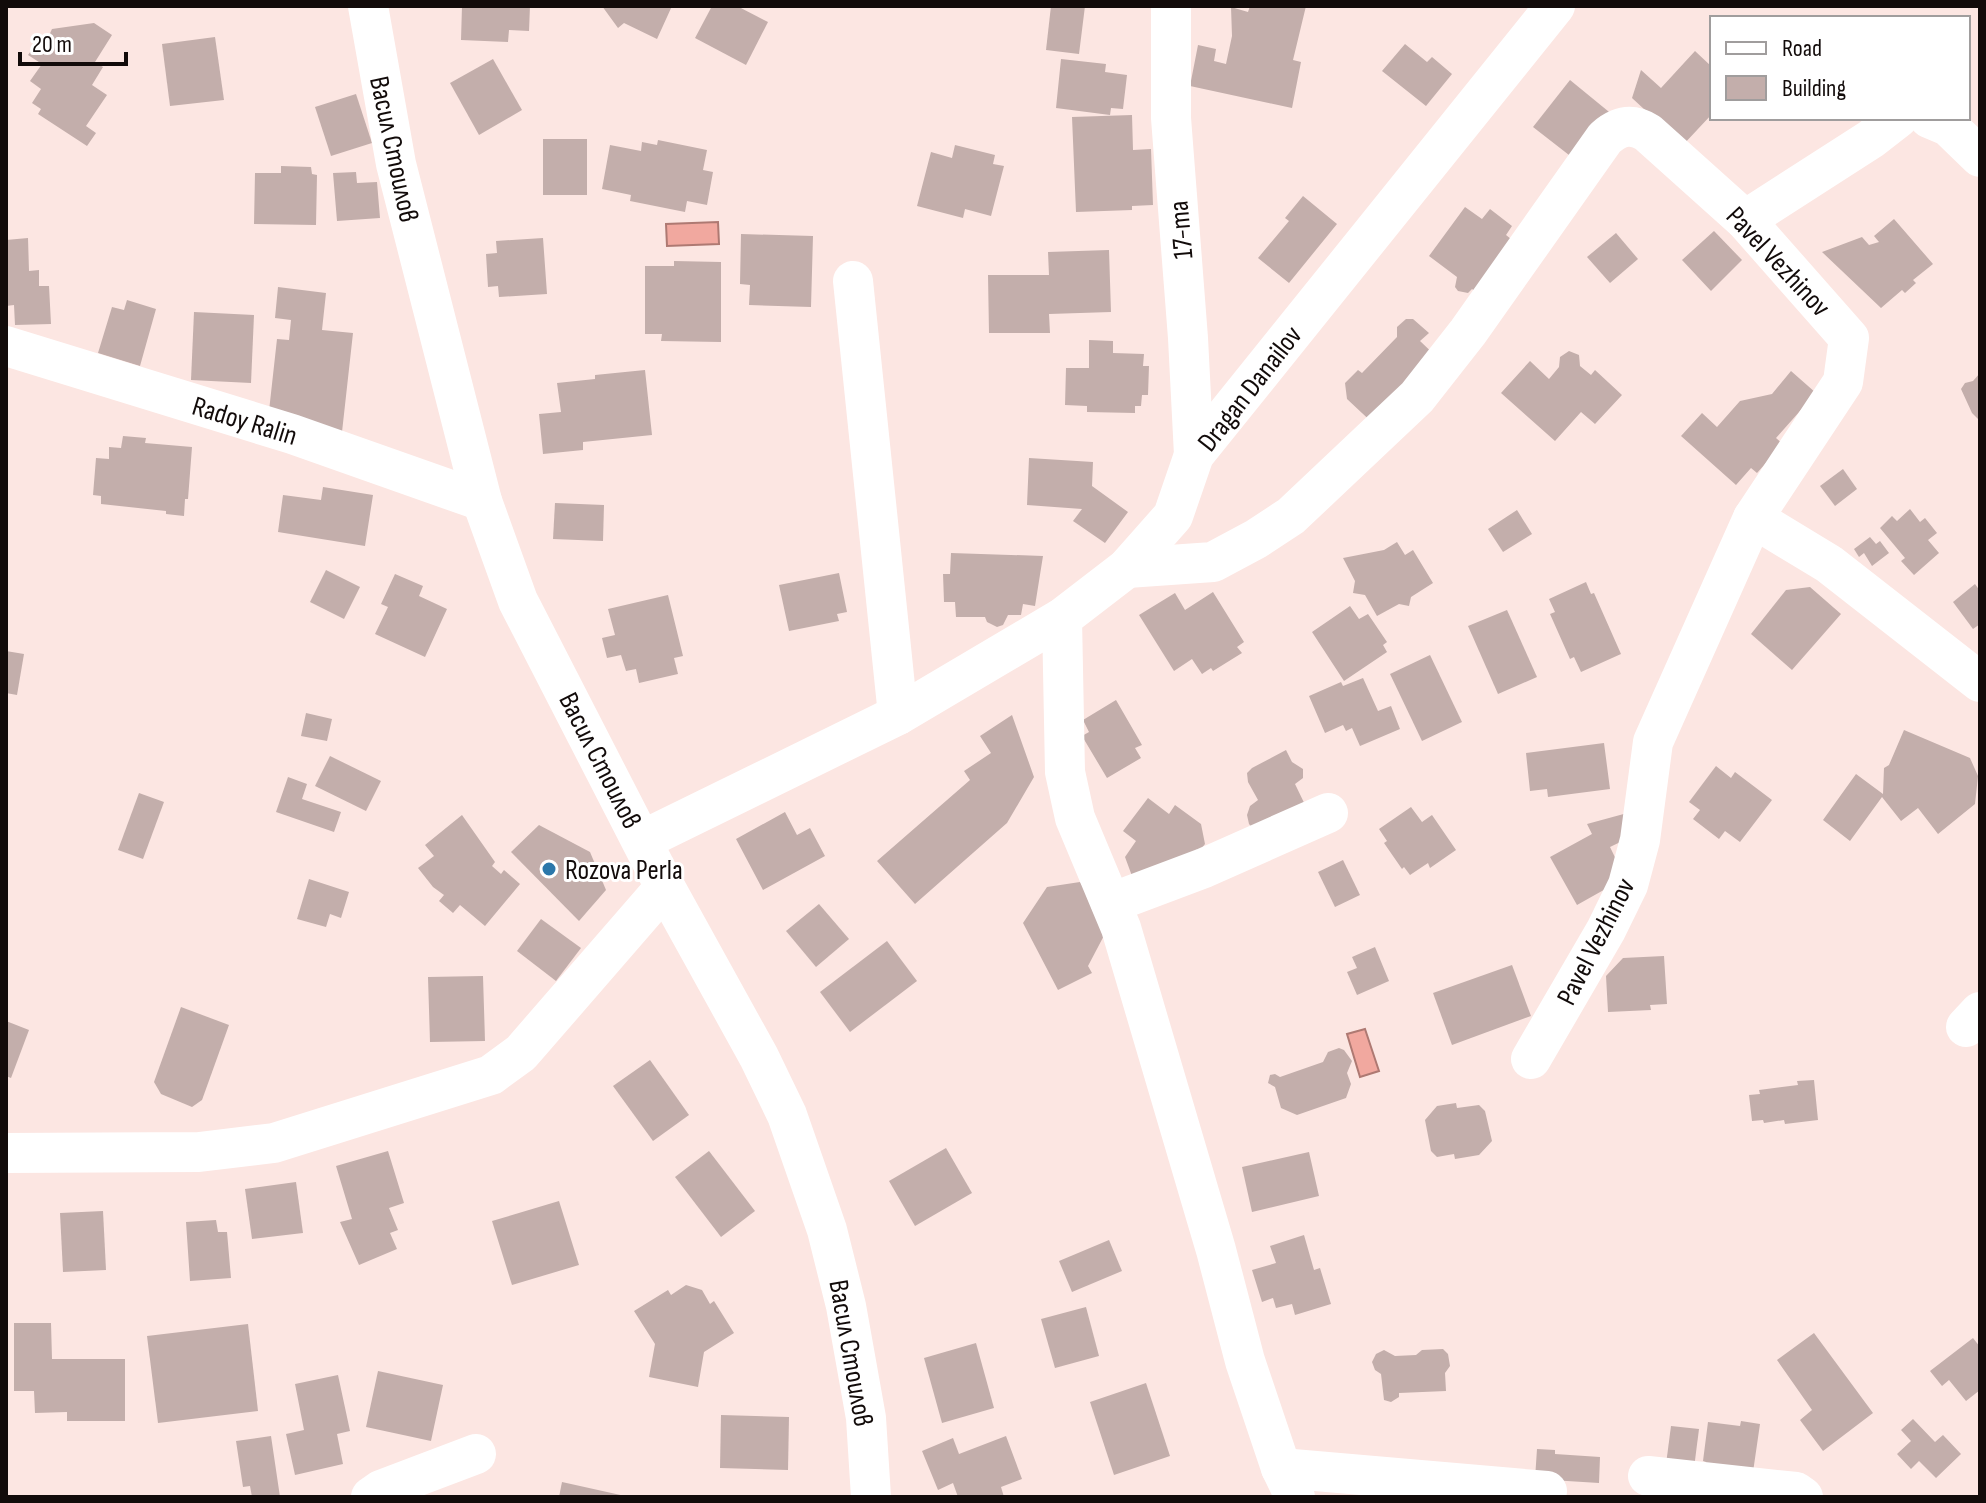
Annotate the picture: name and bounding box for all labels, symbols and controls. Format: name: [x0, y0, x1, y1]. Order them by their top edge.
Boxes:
scale bar: [20, 16, 126, 66]
legend: [1710, 16, 1970, 120]
text: 20 m: [32, 30, 72, 59]
text: Road: [1782, 34, 1822, 63]
street label: Васил Стоилов: [362, 73, 425, 225]
text: Building: [1782, 74, 1846, 103]
street label: 17-та: [1163, 199, 1200, 261]
street label: Pavel Vezhinov: [1719, 200, 1837, 324]
street label: Dragan Danailov: [1191, 320, 1309, 458]
street label: Radoy Ralin: [188, 390, 301, 453]
street label: Васил Стоилов: [551, 687, 648, 834]
place label: Rozova Perla: [565, 854, 683, 887]
marker: Rozova Perla: [540, 860, 558, 878]
street label: Pavel Vezhinov: [1550, 873, 1642, 1011]
street label: Васил Стоилов: [821, 1277, 880, 1429]

